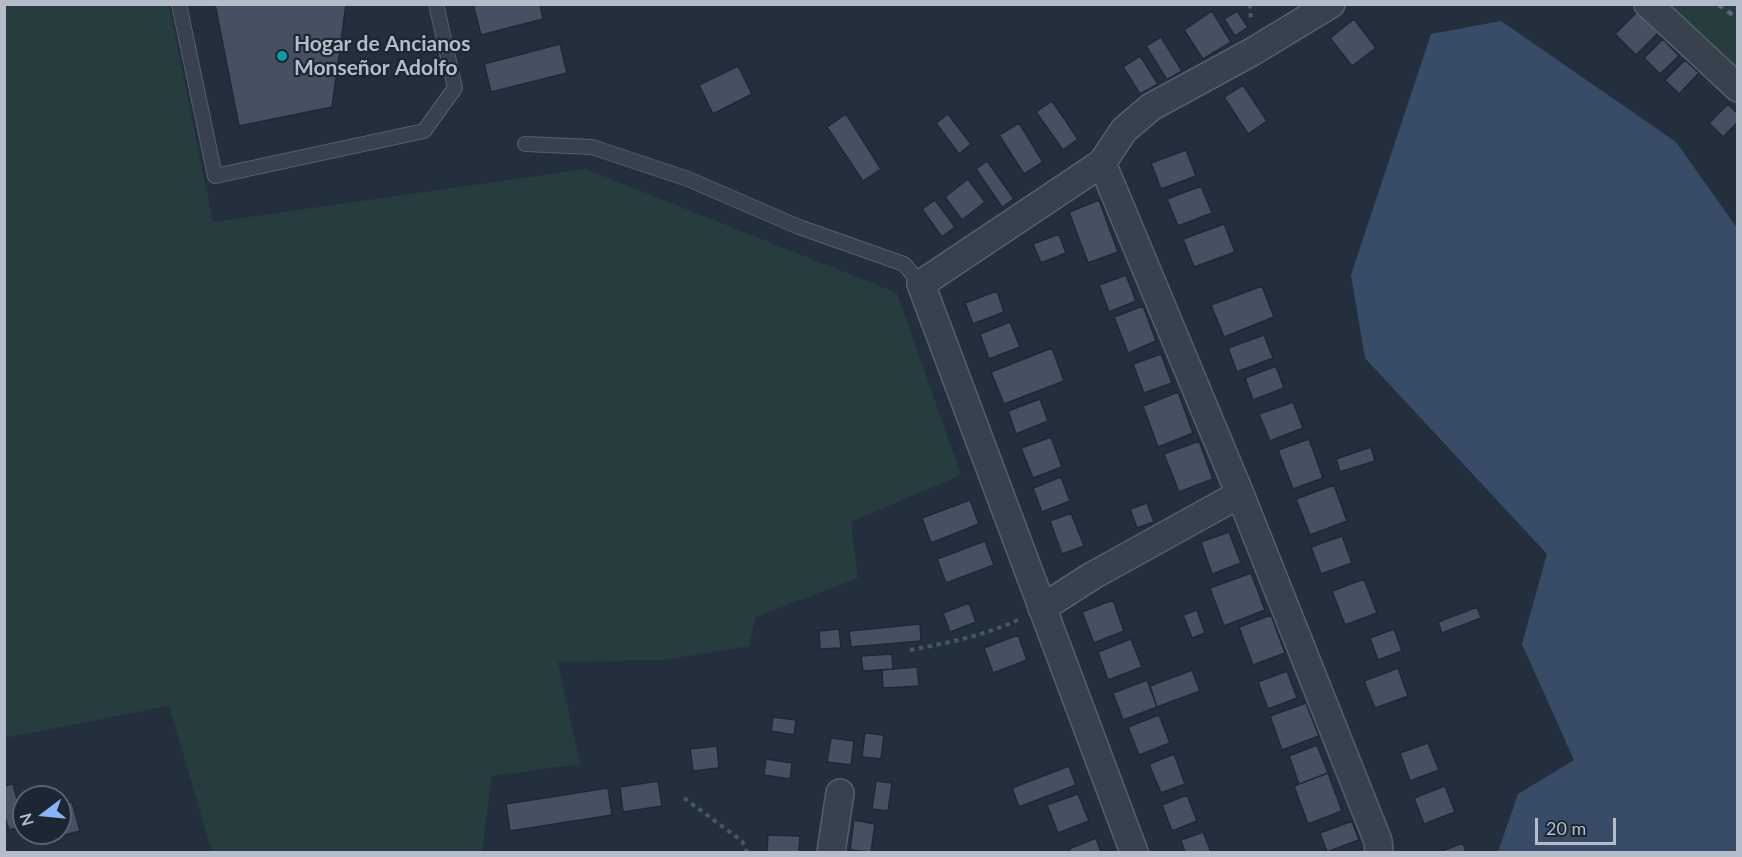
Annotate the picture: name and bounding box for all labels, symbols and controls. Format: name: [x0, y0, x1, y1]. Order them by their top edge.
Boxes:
place label: Hogar de Ancianos Monseñor Adolfo: [294, 31, 470, 81]
marker: Hogar de Ancianos Monseñor Adolfo: [275, 49, 289, 63]
north arrow: [12, 785, 72, 845]
scale bar: [1538, 806, 1619, 844]
text: N: [15, 811, 37, 828]
text: 20 m: [1546, 817, 1586, 839]

